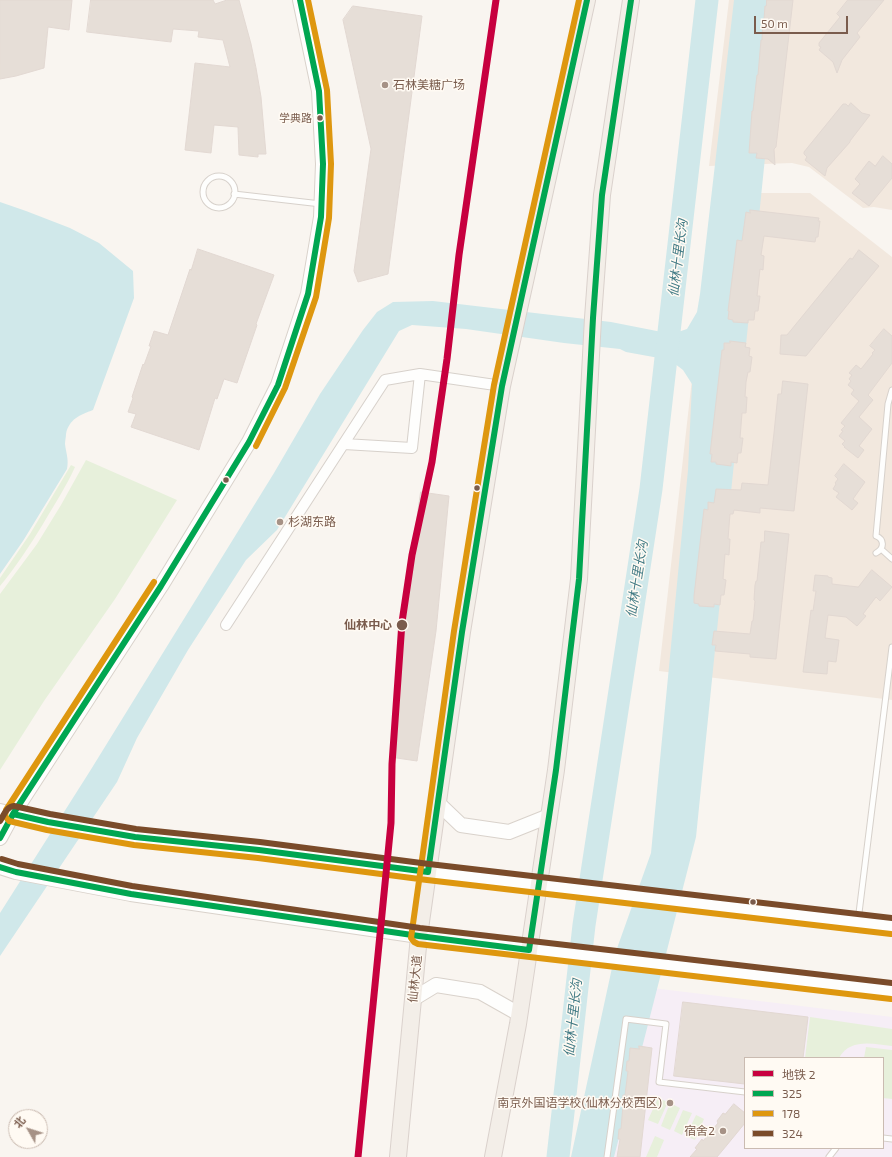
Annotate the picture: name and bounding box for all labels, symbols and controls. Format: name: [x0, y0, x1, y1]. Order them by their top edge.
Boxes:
scale bar: [756, 8, 850, 34]
text: 50 m: [761, 16, 788, 30]
place label: 石林美糖广场: [393, 78, 465, 92]
marker: 石林美糖广场: [380, 80, 390, 90]
place label: 学典路: [279, 111, 312, 125]
marker: 学典路: [315, 113, 325, 123]
water label: 仙林十里长沟: [666, 218, 690, 298]
unlabelled marker: [221, 475, 231, 485]
unlabelled marker: [472, 483, 482, 493]
place label: 杉湖东路: [288, 515, 336, 529]
marker: 杉湖东路: [275, 517, 285, 527]
water label: 仙林十里长沟: [623, 539, 651, 619]
place label: 仙林中心: [344, 618, 392, 632]
marker: 仙林中心: [395, 618, 409, 632]
unlabelled marker: [748, 897, 758, 907]
street label: 仙林大道: [405, 954, 425, 1004]
water label: 仙林十里长沟: [561, 978, 585, 1058]
legend: [744, 1057, 884, 1149]
text: 地铁 2: [782, 1067, 815, 1081]
text: 325: [782, 1086, 802, 1100]
place label: 南京外国语学校(仙林分校西区): [497, 1096, 662, 1110]
marker: 南京外国语学校(仙林分校西区): [665, 1098, 675, 1108]
text: 178: [782, 1106, 800, 1120]
north arrow: [8, 1109, 48, 1149]
text: 北: [11, 1113, 28, 1130]
place label: 宿舍2: [684, 1124, 715, 1138]
marker: 宿舍2: [718, 1126, 728, 1136]
text: 324: [782, 1126, 803, 1140]

